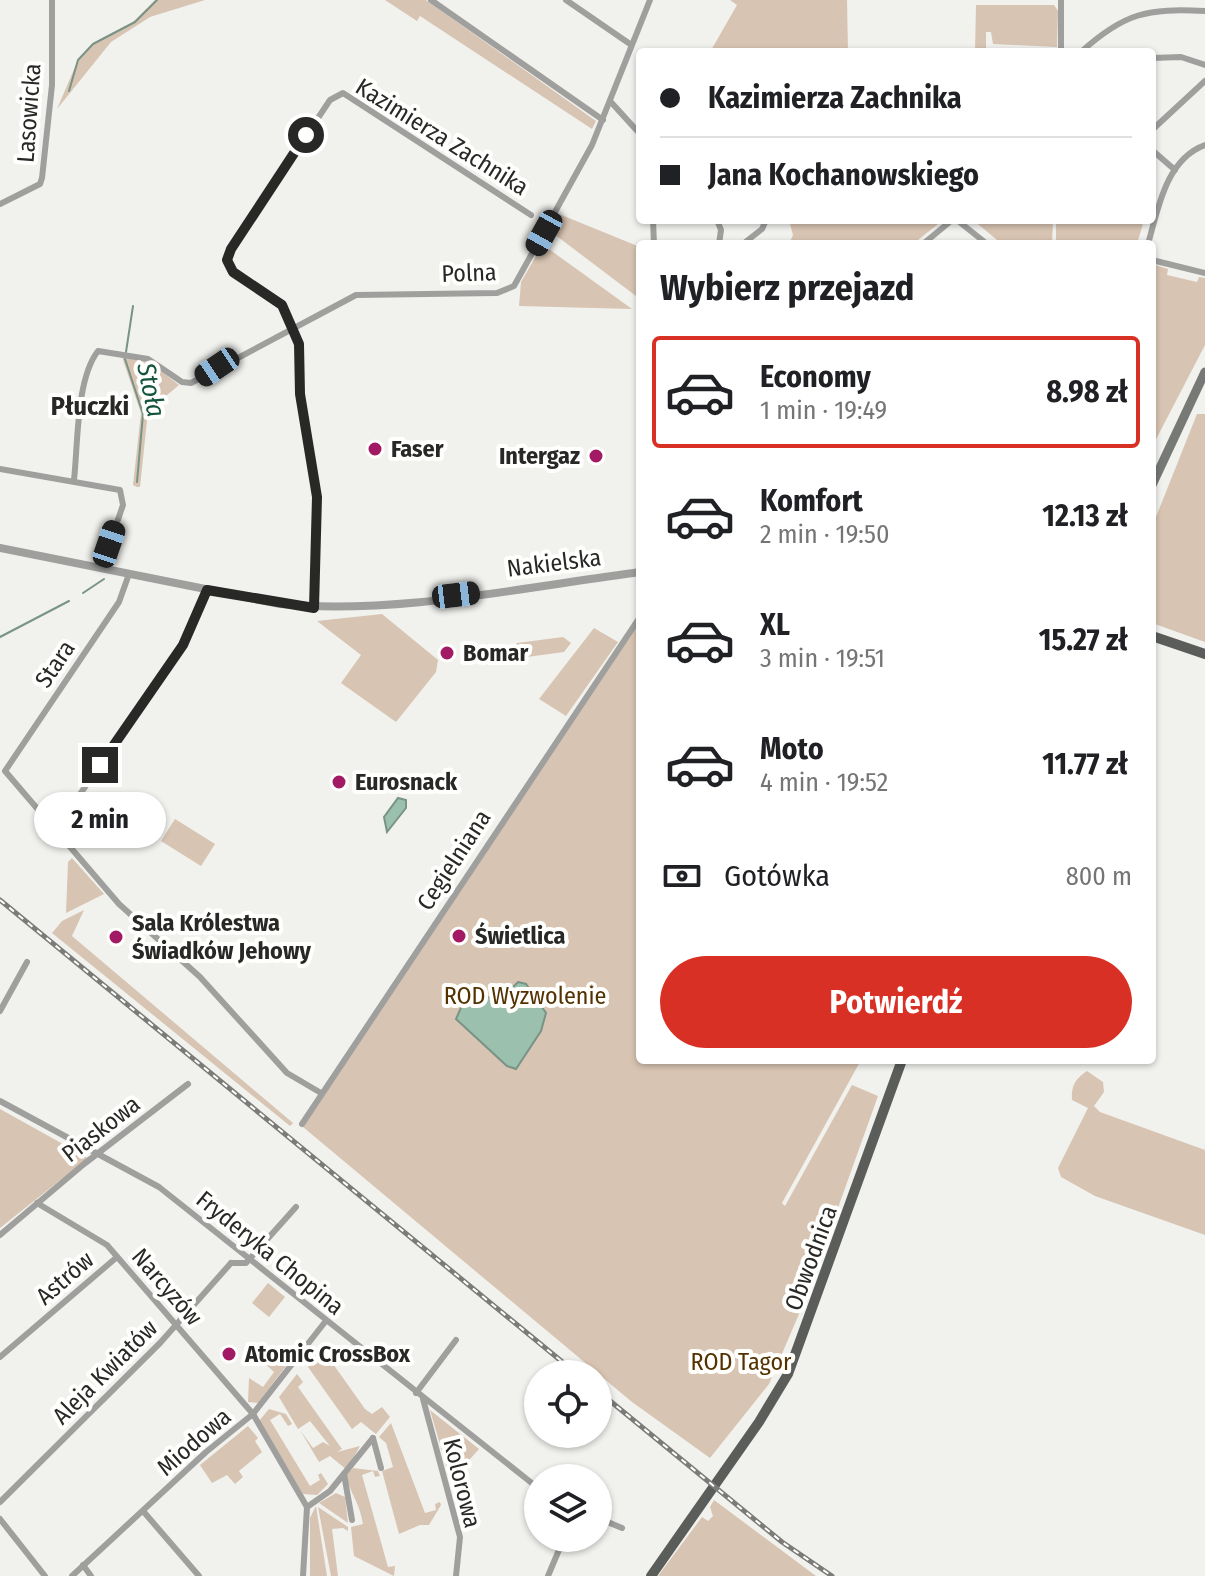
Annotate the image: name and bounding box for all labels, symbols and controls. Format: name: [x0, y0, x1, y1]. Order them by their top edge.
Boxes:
street label: Lasowicka: [12, 62, 46, 164]
street label: Kazimierza Zachnika: [351, 73, 533, 201]
text: Kazimierza Zachnika: [708, 80, 962, 116]
route start: [288, 117, 324, 153]
text: Jana Kochanowskiego: [708, 157, 979, 193]
car: [522, 206, 566, 260]
street label: Polna: [441, 258, 497, 288]
text: Wybierz przejazd: [660, 266, 914, 310]
car: [190, 344, 244, 390]
icon: car: [664, 356, 736, 428]
water label: Stoła: [130, 359, 172, 420]
text: Economy: [760, 359, 871, 395]
text: 8.98 zł: [1046, 374, 1128, 410]
district label: Płuczki: [51, 391, 129, 422]
text: 1 min · 19:49: [760, 395, 887, 426]
place label: Faser: [391, 435, 444, 463]
marker: Faser: [366, 440, 384, 458]
place label: Intergaz: [499, 442, 580, 470]
marker: Intergaz: [587, 447, 605, 465]
icon: car: [664, 480, 736, 552]
text: Komfort: [760, 483, 863, 519]
text: 12.13 zł: [1042, 498, 1128, 534]
car: [90, 517, 128, 571]
text: 2 min · 19:50: [760, 519, 889, 550]
street label: Nakielska: [505, 543, 603, 583]
car: [431, 580, 481, 610]
icon: car: [664, 604, 736, 676]
text: XL: [760, 607, 790, 643]
text: 15.27 zł: [1039, 622, 1128, 658]
street label: Stara: [29, 635, 81, 693]
place label: Bomar: [463, 639, 528, 667]
text: 3 min · 19:51: [760, 643, 885, 674]
marker: Bomar: [438, 644, 456, 662]
icon: car: [664, 728, 736, 800]
text: Moto: [760, 731, 824, 767]
text: 11.77 zł: [1042, 746, 1128, 782]
route end: [82, 747, 118, 783]
text: 4 min · 19:52: [760, 767, 888, 798]
place label: Eurosnack: [355, 768, 458, 796]
marker: Eurosnack: [330, 773, 348, 791]
callout: 2 min: [34, 793, 166, 849]
text: 2 min: [71, 804, 129, 835]
street label: Cegielniana: [411, 805, 497, 915]
icon: cash: [660, 854, 704, 898]
text: Gotówka: [724, 858, 830, 894]
text: 800 m: [1066, 861, 1132, 892]
place label: Sala Królestwa Świadków Jehowy: [132, 909, 311, 965]
place label: Świetlica: [475, 922, 566, 950]
marker: Świetlica: [450, 927, 468, 945]
marker: Sala Królestwa Świadków Jehowy: [107, 928, 125, 946]
button: Potwierdź: [660, 956, 1132, 1048]
park label: ROD Wyzwolenie: [444, 982, 606, 1010]
street label: Piaskowa: [56, 1090, 146, 1168]
street label: Fryderyka Chopina: [191, 1185, 349, 1321]
street label: Obwodnica: [779, 1202, 843, 1314]
street label: Narcyzów: [126, 1243, 208, 1331]
street label: Astrów: [31, 1245, 100, 1310]
street label: Aleja Kwiatów: [47, 1314, 163, 1430]
place label: Atomic CrossBox: [244, 1340, 411, 1368]
marker: Atomic CrossBox: [220, 1345, 238, 1363]
park label: ROD Tagor: [691, 1348, 792, 1376]
map controls: [524, 1360, 612, 1552]
button: locate: [524, 1360, 612, 1448]
street label: Miodowa: [151, 1402, 237, 1482]
street label: Kolorowa: [437, 1435, 487, 1531]
button: layers: [524, 1464, 612, 1552]

